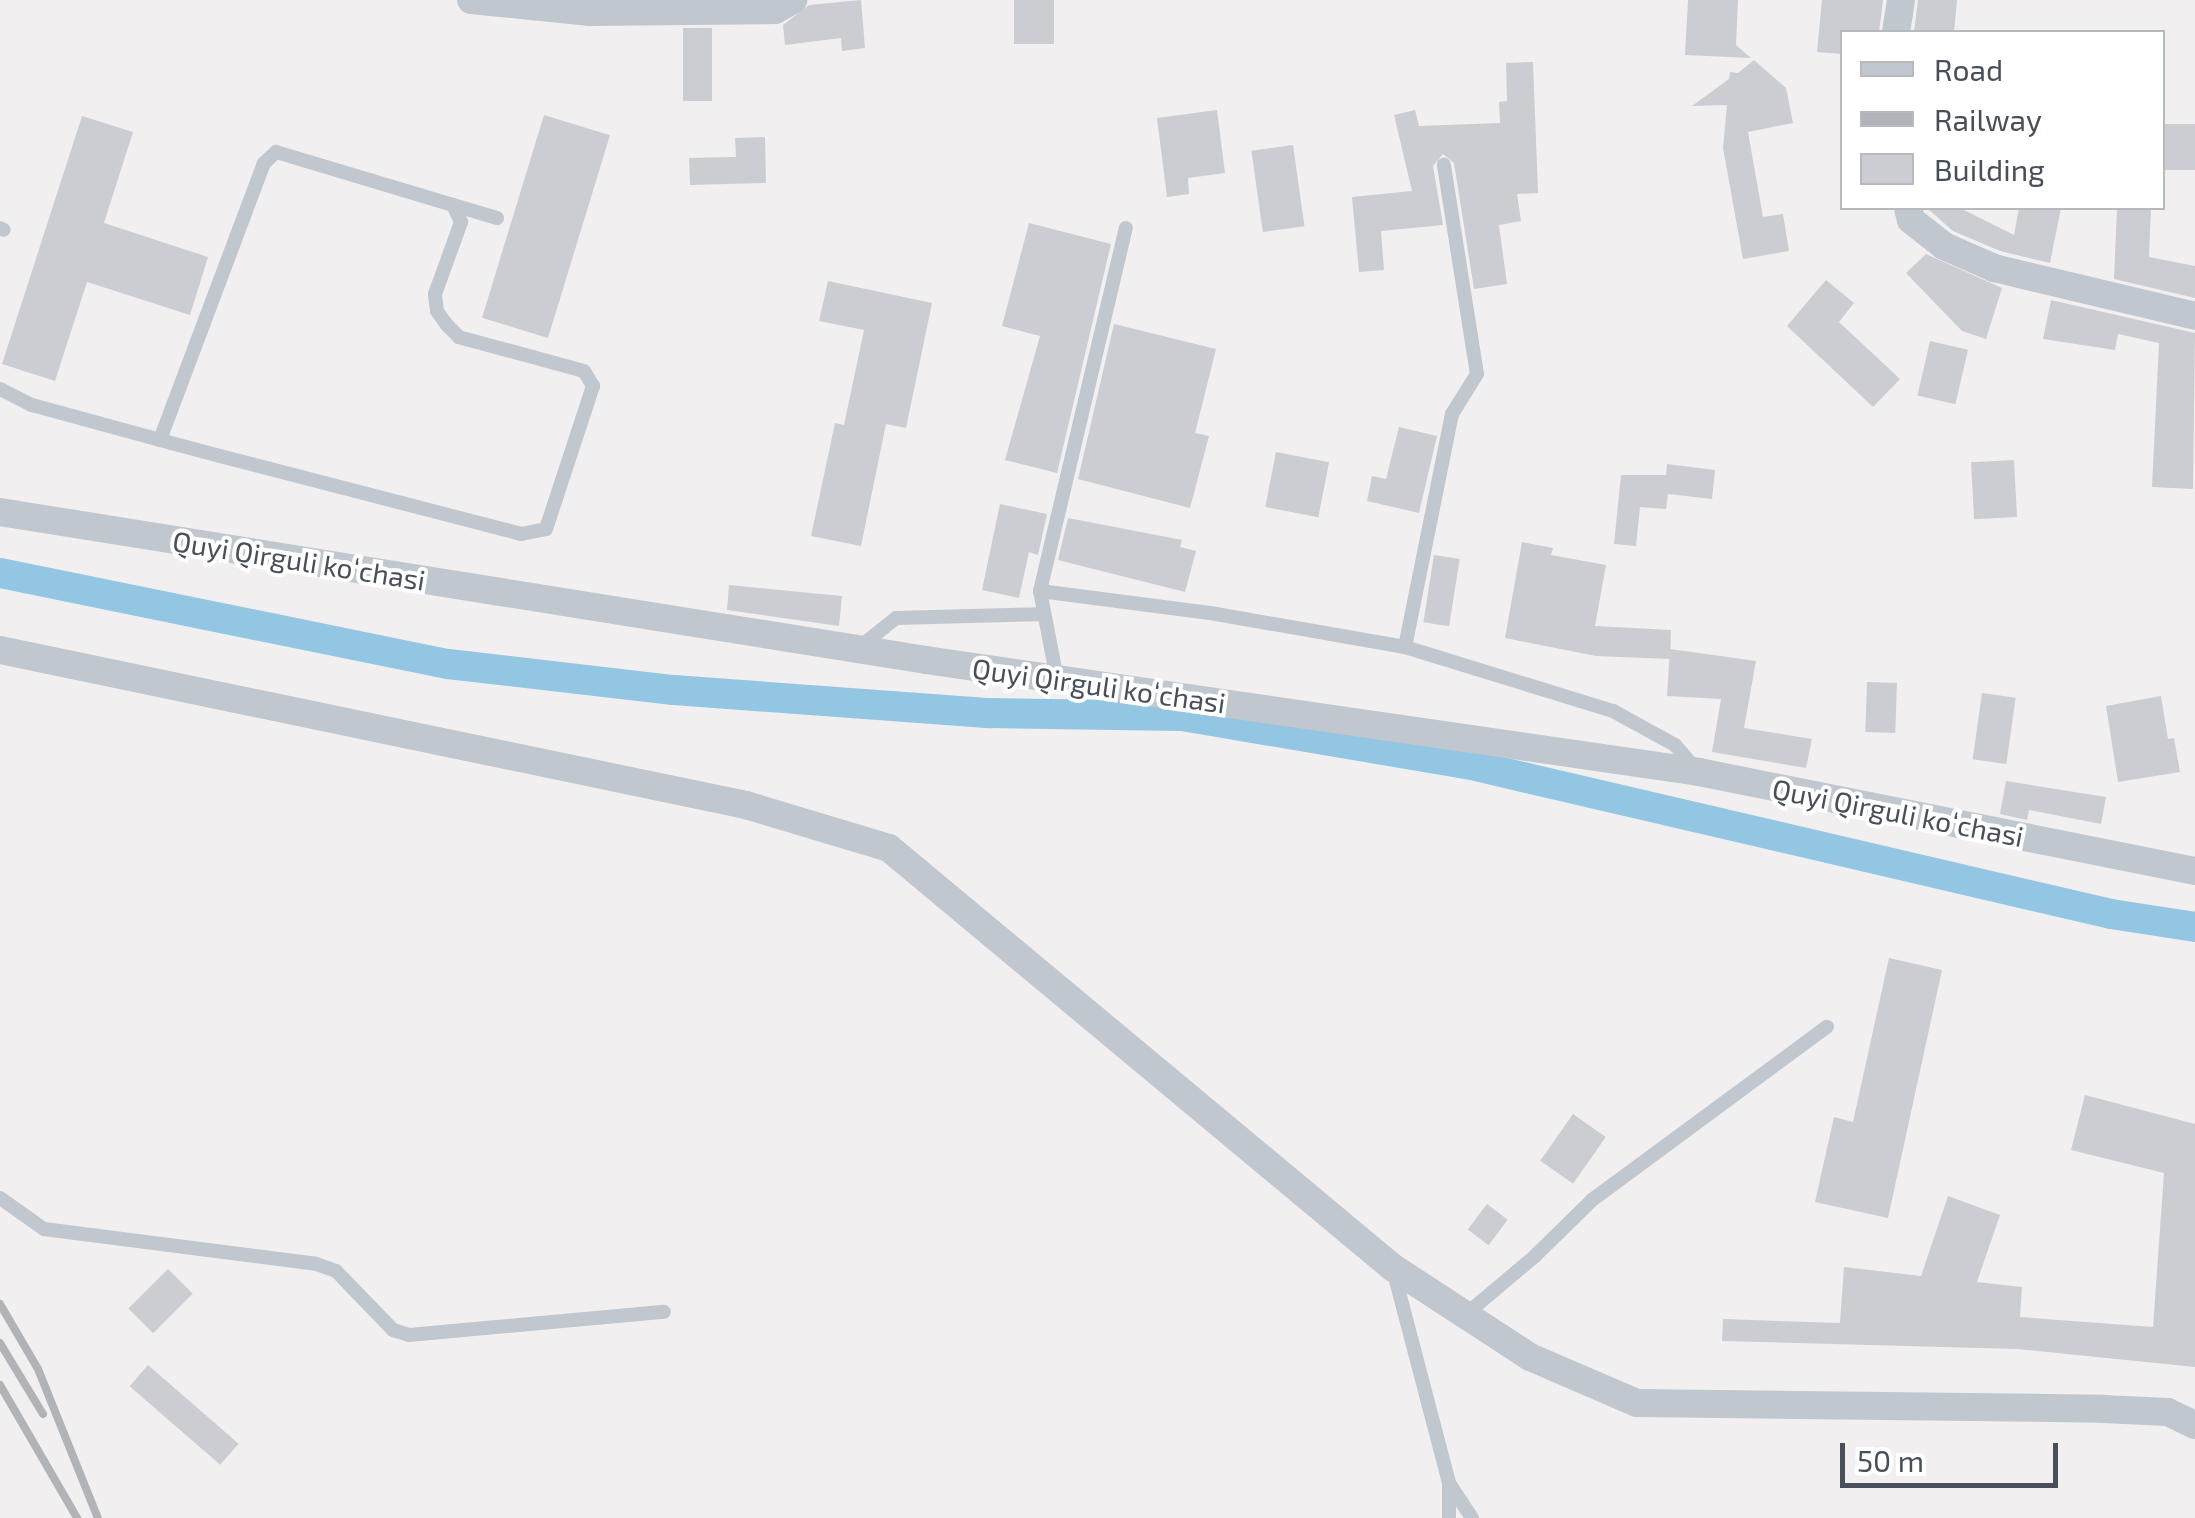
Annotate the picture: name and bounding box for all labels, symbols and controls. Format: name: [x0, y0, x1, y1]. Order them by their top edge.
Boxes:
legend: [1840, 30, 2165, 210]
text: Road: [1934, 51, 2003, 87]
text: Railway: [1934, 101, 2042, 137]
text: Building: [1934, 151, 2045, 187]
street label: Quyi Qirguli koʻchasi: [170, 523, 428, 597]
street label: Quyi Qirguli koʻchasi: [970, 651, 1228, 719]
street label: Quyi Qirguli koʻchasi: [1770, 771, 2026, 853]
scale bar: [1845, 1423, 2062, 1485]
text: 50 m: [1857, 1442, 1924, 1478]

